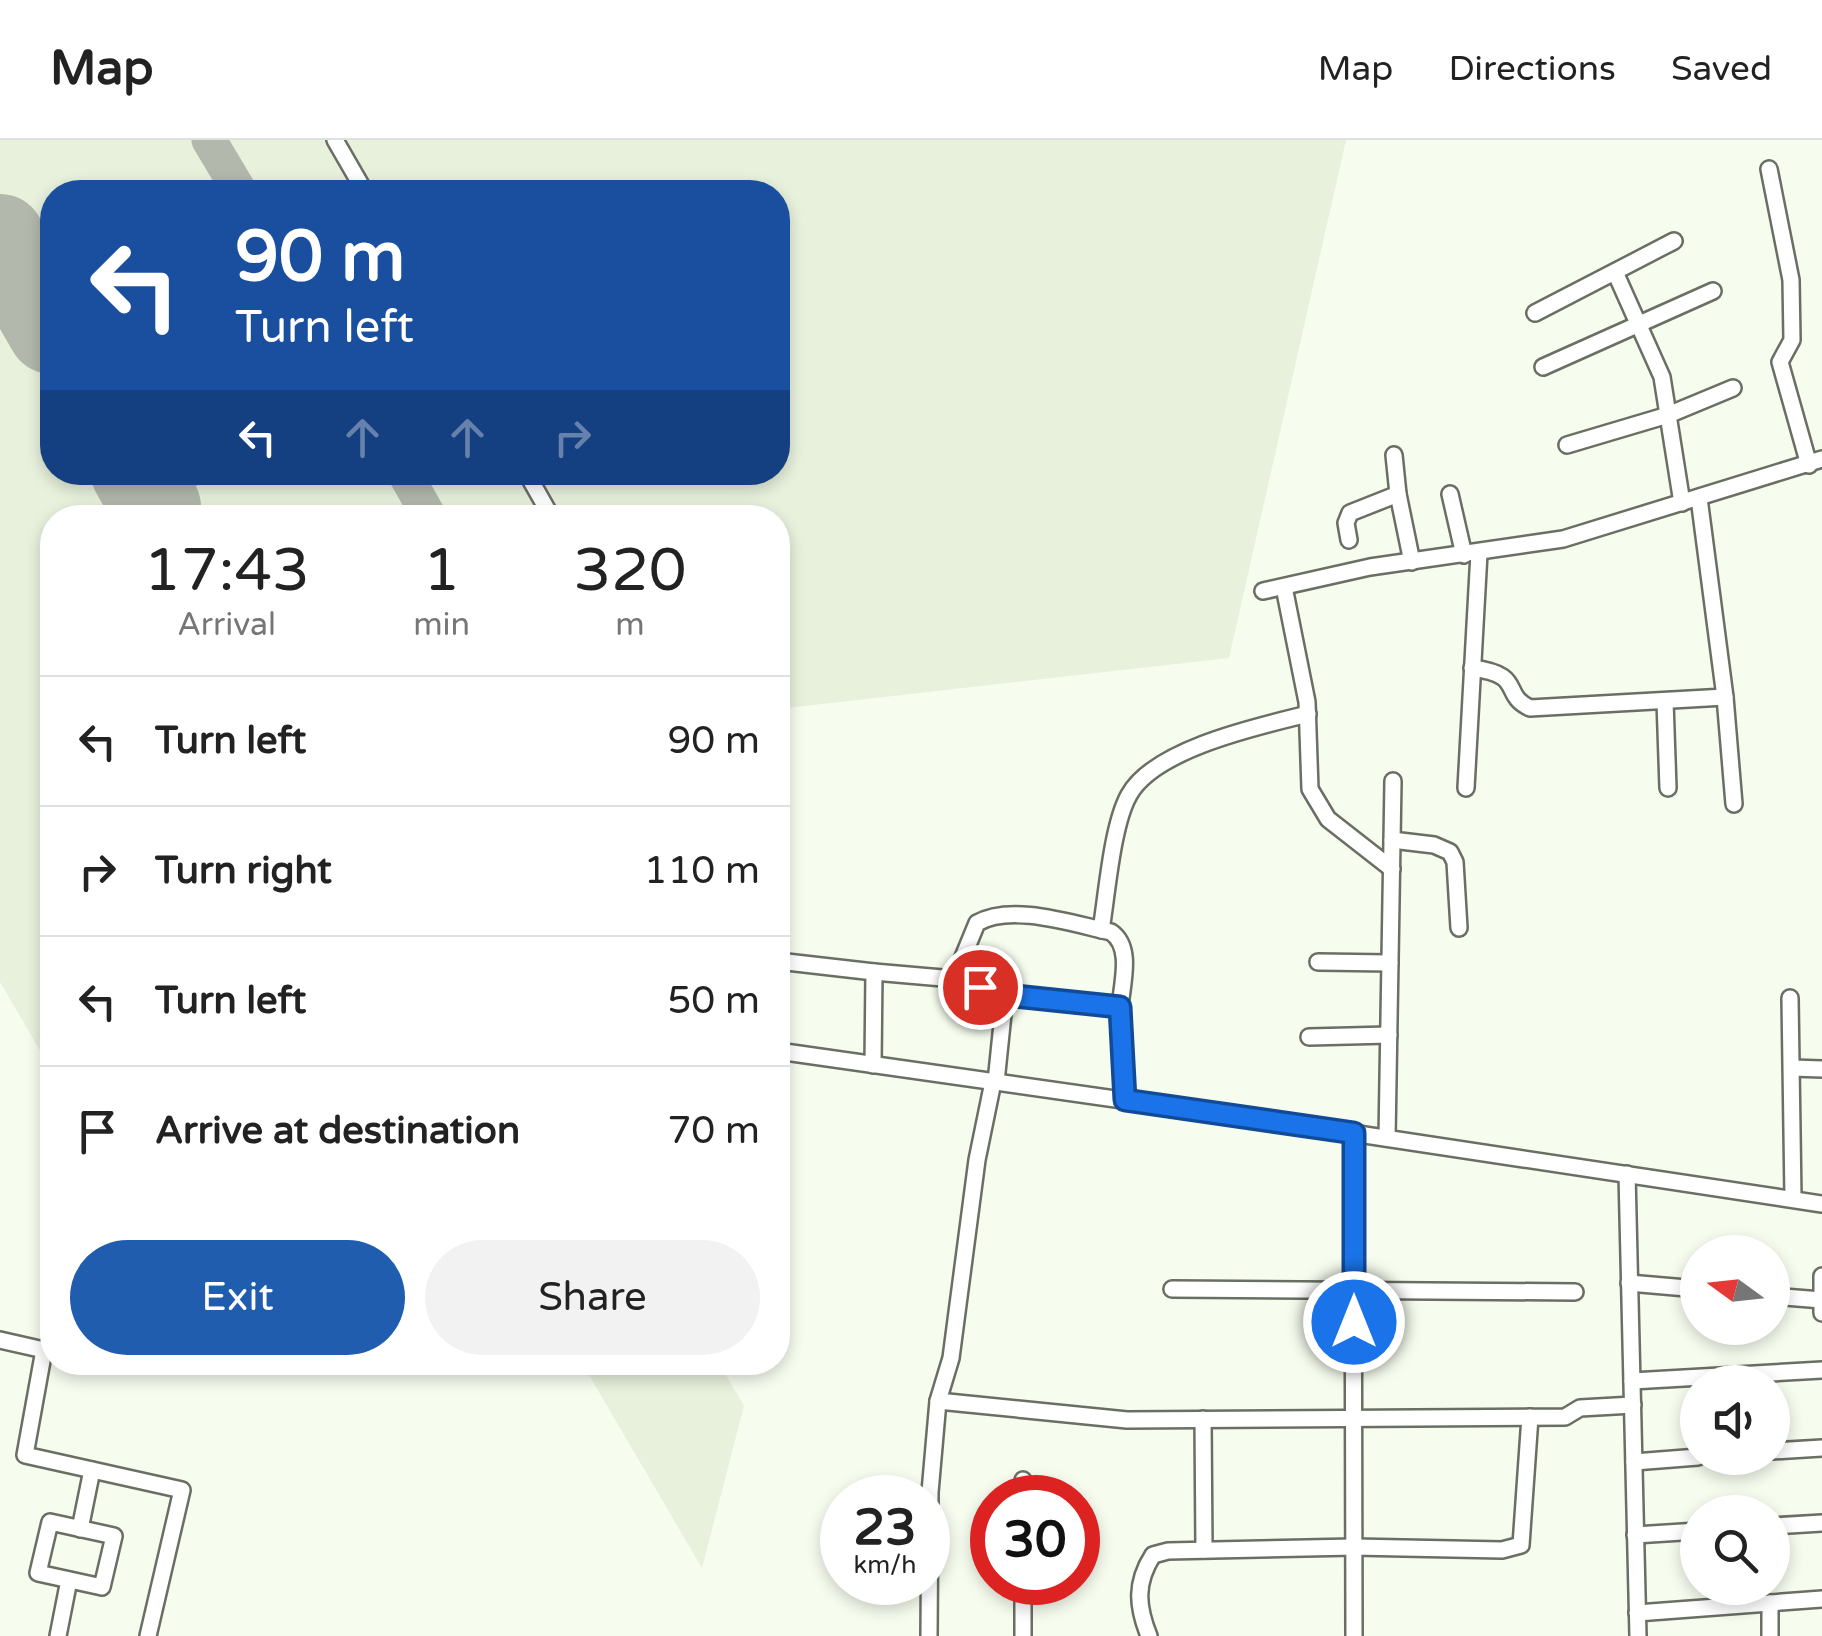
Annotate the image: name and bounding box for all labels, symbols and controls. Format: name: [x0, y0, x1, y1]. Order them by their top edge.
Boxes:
text: Map: [50, 40, 154, 98]
text: Map: [1318, 48, 1393, 90]
text: Directions: [1448, 48, 1616, 90]
text: Saved: [1671, 48, 1772, 90]
text: 90 m: [235, 216, 405, 300]
icon: left: [70, 220, 200, 350]
text: Turn left: [235, 301, 414, 355]
icon: left: [230, 410, 285, 465]
icon: ahead: [335, 410, 390, 465]
icon: ahead: [440, 410, 495, 465]
icon: right: [545, 410, 600, 465]
text: 17:43: [143, 535, 310, 607]
text: 1: [423, 535, 460, 607]
text: 320: [573, 535, 687, 607]
text: Arrival: [177, 606, 276, 644]
text: min: [413, 606, 470, 644]
text: m: [615, 606, 645, 644]
icon: left: [70, 714, 125, 769]
text: Turn left: [155, 718, 306, 764]
text: 90 m: [668, 718, 760, 764]
icon: right: [70, 844, 125, 899]
text: Turn right: [155, 848, 332, 894]
text: 110 m: [644, 848, 760, 894]
pin: [938, 945, 1023, 1030]
icon: arrive: [953, 960, 1008, 1015]
icon: left: [70, 974, 125, 1029]
text: Turn left: [155, 978, 306, 1024]
text: 50 m: [668, 978, 760, 1024]
icon: arrive: [70, 1104, 125, 1159]
text: Arrive at destination: [155, 1108, 520, 1154]
text: 70 m: [668, 1108, 760, 1154]
north arrow: [1680, 1235, 1790, 1345]
map controls: [1680, 1235, 1790, 1605]
button: Exit: [70, 1240, 405, 1355]
button: Share: [425, 1240, 760, 1355]
position arrow: [1302, 1270, 1406, 1374]
button: sound: [1680, 1365, 1790, 1475]
speed limit sign: 30: [970, 1475, 1100, 1605]
button: search: [1680, 1495, 1790, 1605]
text: 23: [854, 1498, 916, 1558]
text: km/h: [854, 1550, 916, 1580]

